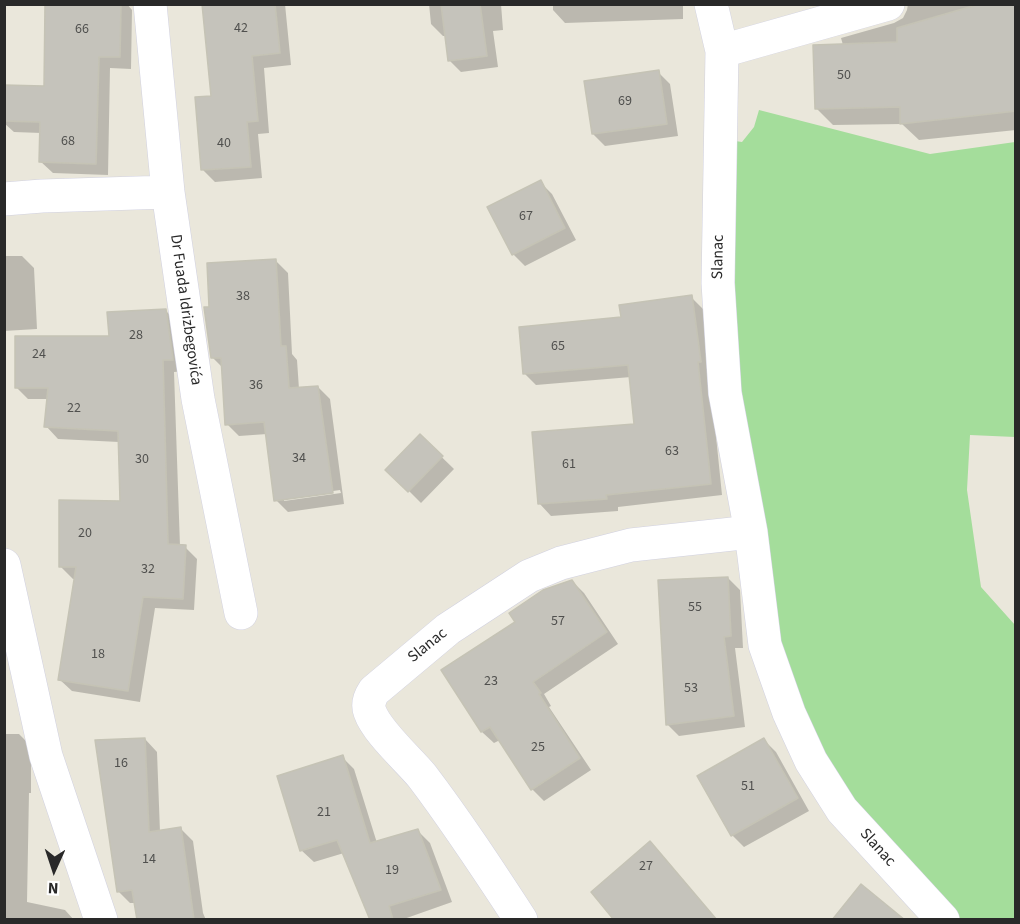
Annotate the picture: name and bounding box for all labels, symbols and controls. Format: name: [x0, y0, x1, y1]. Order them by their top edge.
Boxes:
house number: 42: [234, 21, 248, 37]
house number: 66: [75, 22, 89, 38]
house number: 50: [837, 68, 851, 84]
house number: 69: [618, 94, 632, 110]
house number: 68: [61, 134, 75, 150]
house number: 40: [217, 136, 231, 152]
house number: 67: [519, 209, 533, 225]
street label: Dr Fuada Idrizbegovića: [165, 233, 205, 387]
street label: Slanac: [709, 234, 729, 280]
house number: 38: [236, 289, 250, 305]
house number: 28: [129, 328, 143, 344]
house number: 65: [551, 339, 565, 355]
house number: 24: [32, 347, 46, 363]
house number: 36: [249, 378, 263, 394]
house number: 22: [67, 401, 81, 417]
house number: 63: [665, 444, 679, 460]
house number: 34: [292, 451, 306, 467]
house number: 30: [135, 452, 149, 468]
house number: 61: [562, 457, 576, 473]
house number: 20: [78, 526, 92, 542]
house number: 32: [141, 562, 155, 578]
house number: 55: [688, 600, 702, 616]
house number: 57: [551, 614, 565, 630]
street label: Slanac: [405, 624, 451, 668]
house number: 18: [91, 647, 105, 663]
house number: 23: [484, 674, 498, 690]
house number: 53: [684, 681, 698, 697]
house number: 25: [531, 740, 545, 756]
house number: 16: [114, 756, 128, 772]
house number: 51: [741, 779, 755, 795]
house number: 21: [317, 805, 331, 821]
street label: Slanac: [855, 825, 899, 871]
north arrow: [24, 840, 84, 900]
house number: 14: [142, 852, 156, 868]
house number: 27: [639, 859, 653, 875]
house number: 19: [385, 863, 399, 879]
text: N: [47, 877, 59, 899]

